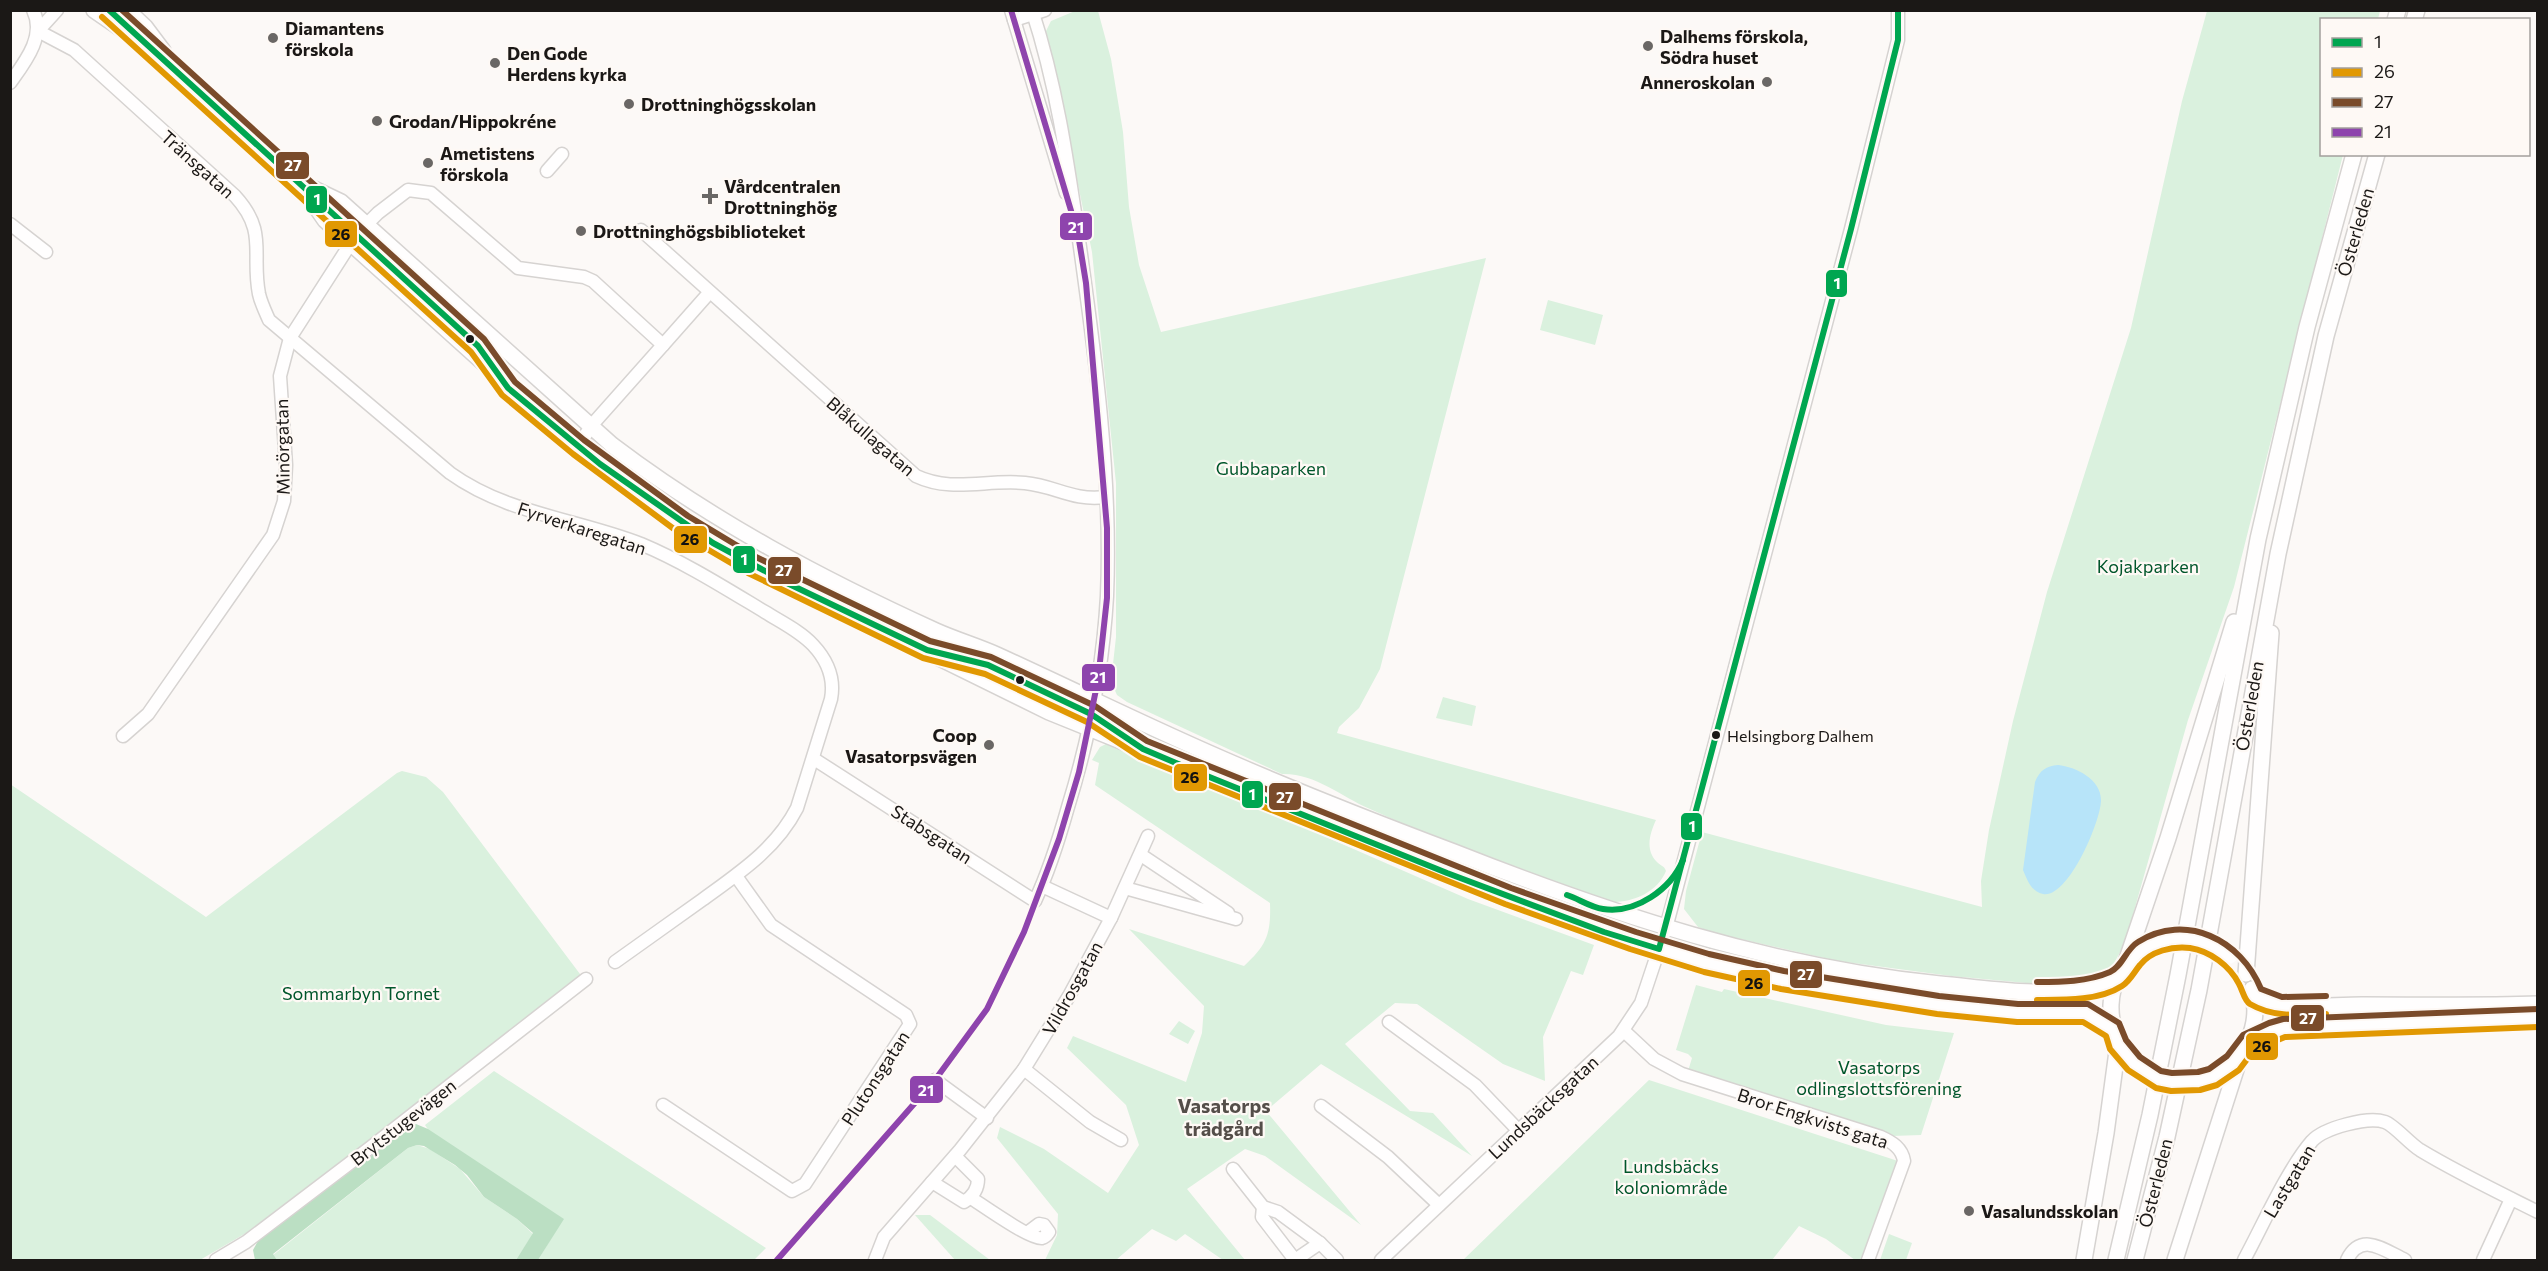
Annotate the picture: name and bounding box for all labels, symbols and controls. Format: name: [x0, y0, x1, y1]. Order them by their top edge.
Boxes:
place label: Diamantens förskola: [285, 17, 384, 60]
legend: [2320, 18, 2530, 156]
place label: Dalhems förskola, Södra huset: [1660, 25, 1808, 68]
text: 1: [2374, 30, 2382, 52]
marker: Diamantens förskola: [266, 31, 280, 45]
marker: Dalhems förskola, Södra huset: [1641, 39, 1655, 53]
place label: Den Gode Herdens kyrka: [507, 42, 627, 85]
marker: Den Gode Herdens kyrka: [488, 56, 502, 70]
text: 26: [2374, 60, 2395, 82]
place label: Anneroskolan: [1640, 71, 1755, 93]
marker: Anneroskolan: [1760, 75, 1774, 89]
text: 27: [2374, 90, 2393, 112]
place label: Drottninghögsskolan: [641, 93, 816, 115]
marker: Drottninghögsskolan: [622, 97, 636, 111]
place label: Grodan/Hippokréne: [389, 110, 556, 132]
marker: Grodan/Hippokréne: [370, 114, 384, 128]
text: 21: [2374, 120, 2392, 142]
street label: Tränsgatan: [157, 125, 239, 203]
place label: Ametistens förskola: [440, 142, 535, 185]
line badge: 27: [275, 151, 310, 180]
text: 27: [284, 155, 302, 174]
marker: Ametistens förskola: [421, 156, 435, 170]
place label: Vårdcentralen Drottninghög: [724, 175, 841, 218]
line badge: 1: [305, 185, 328, 214]
street label: Österleden: [2332, 185, 2378, 279]
marker: Vårdcentralen Drottninghög: [701, 187, 719, 205]
text: 1: [313, 189, 321, 208]
line badge: 21: [1059, 212, 1093, 241]
text: 21: [1068, 217, 1084, 236]
line badge: 26: [324, 220, 358, 248]
place label: Drottninghögsbiblioteket: [593, 220, 806, 242]
text: 26: [332, 224, 351, 243]
marker: Drottninghögsbiblioteket: [574, 224, 588, 238]
line badge: 1: [1825, 269, 1848, 298]
text: 1: [1833, 273, 1841, 292]
unlabelled marker: [464, 333, 476, 345]
street label: Blåkullagatan: [822, 392, 920, 480]
street label: Minörgatan: [270, 399, 294, 495]
park label: Gubbaparken: [1216, 457, 1326, 479]
street label: Fyrverkaregatan: [515, 497, 649, 559]
line badge: 26: [673, 525, 708, 554]
text: 26: [681, 529, 700, 548]
line badge: 1: [732, 545, 756, 574]
text: 1: [740, 549, 748, 568]
park label: Kojakparken: [2097, 555, 2199, 577]
line badge: 27: [767, 556, 802, 585]
text: 27: [775, 560, 793, 579]
street label: Österleden: [2230, 659, 2268, 753]
line badge: 21: [1081, 663, 1116, 692]
text: 21: [1090, 667, 1106, 686]
unlabelled marker: [1014, 674, 1026, 686]
place label: Coop Vasatorpsvägen: [845, 724, 977, 767]
place label: Helsingborg Dalhem: [1727, 726, 1874, 745]
marker: Helsingborg Dalhem: [1710, 729, 1722, 741]
marker: Coop Vasatorpsvägen: [982, 738, 996, 752]
line badge: 26: [1173, 763, 1208, 792]
text: 26: [1181, 767, 1200, 786]
line badge: 1: [1241, 780, 1264, 809]
line badge: 27: [1268, 782, 1302, 811]
text: 1: [1248, 784, 1256, 803]
text: 27: [1276, 787, 1294, 806]
street label: Stabsgatan: [887, 800, 977, 868]
line badge: 1: [1680, 812, 1703, 841]
text: 1: [1688, 816, 1696, 835]
street label: Vildrosgatan: [1037, 937, 1107, 1039]
line badge: 27: [1789, 960, 1823, 989]
text: 27: [1797, 964, 1815, 983]
line badge: 26: [1737, 969, 1771, 997]
text: 26: [1745, 973, 1764, 992]
park label: Sommarbyn Tornet: [282, 982, 440, 1004]
line badge: 27: [2290, 1004, 2325, 1032]
text: 27: [2299, 1008, 2317, 1027]
street label: Plutonsgatan: [836, 1026, 914, 1130]
line badge: 26: [2245, 1032, 2279, 1061]
text: 26: [2253, 1036, 2272, 1055]
street label: Lundsbäcksgatan: [1483, 1050, 1603, 1164]
park label: Vasatorps odlingslottsförening: [1796, 1056, 1962, 1099]
street label: Brytstugevägen: [346, 1074, 460, 1170]
line badge: 21: [909, 1075, 944, 1104]
text: 21: [918, 1080, 934, 1099]
street label: Bror Engkvists gata: [1735, 1083, 1891, 1153]
district label: Vasatorps trädgård: [1177, 1093, 1271, 1140]
street label: Österleden: [2133, 1136, 2177, 1230]
street label: Lastgatan: [2259, 1140, 2319, 1222]
park label: Lundsbäcks koloniområde: [1614, 1155, 1728, 1198]
place label: Vasalundsskolan: [1981, 1200, 2118, 1222]
marker: Vasalundsskolan: [1962, 1204, 1976, 1218]

